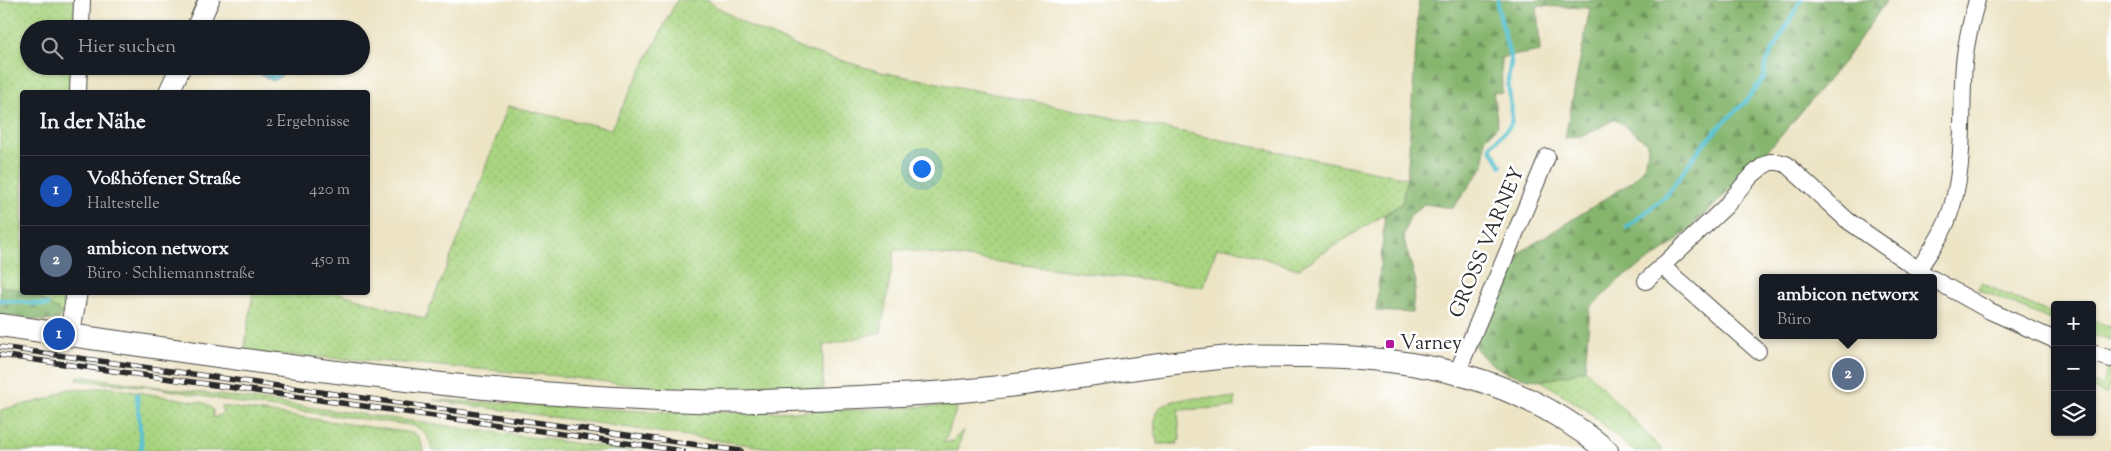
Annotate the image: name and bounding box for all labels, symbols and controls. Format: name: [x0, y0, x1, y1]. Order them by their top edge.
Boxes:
search box: [20, 20, 370, 75]
icon: search: [38, 34, 66, 62]
text: Hier suchen: [78, 34, 176, 61]
text: In der Nähe: [40, 108, 146, 138]
text: 2 Ergebnisse: [266, 111, 350, 134]
your location: [909, 156, 935, 182]
street label: GROSS VARNEY: [1443, 163, 1533, 323]
text: Voßhöfener Straße: [87, 166, 241, 193]
text: 1: [53, 179, 59, 202]
text: 420 m: [309, 179, 350, 202]
text: Haltestelle: [87, 193, 160, 216]
text: ambicon networx: [87, 236, 229, 263]
text: 2: [52, 249, 60, 272]
text: 450 m: [311, 249, 350, 272]
text: Büro · Schliemannstraße: [87, 263, 255, 286]
popup: [1759, 274, 1937, 339]
text: ambicon networx: [1777, 282, 1919, 309]
map controls: [2051, 301, 2096, 436]
button: +: [2051, 301, 2096, 346]
text: Büro: [1777, 309, 1811, 332]
pin: 1: [43, 315, 75, 353]
place label: Varney: [1400, 330, 1462, 359]
marker: Varney: [1384, 338, 1396, 350]
button: −: [2051, 346, 2096, 391]
pin: 2: [1832, 355, 1864, 393]
button: layers: [2051, 391, 2096, 436]

